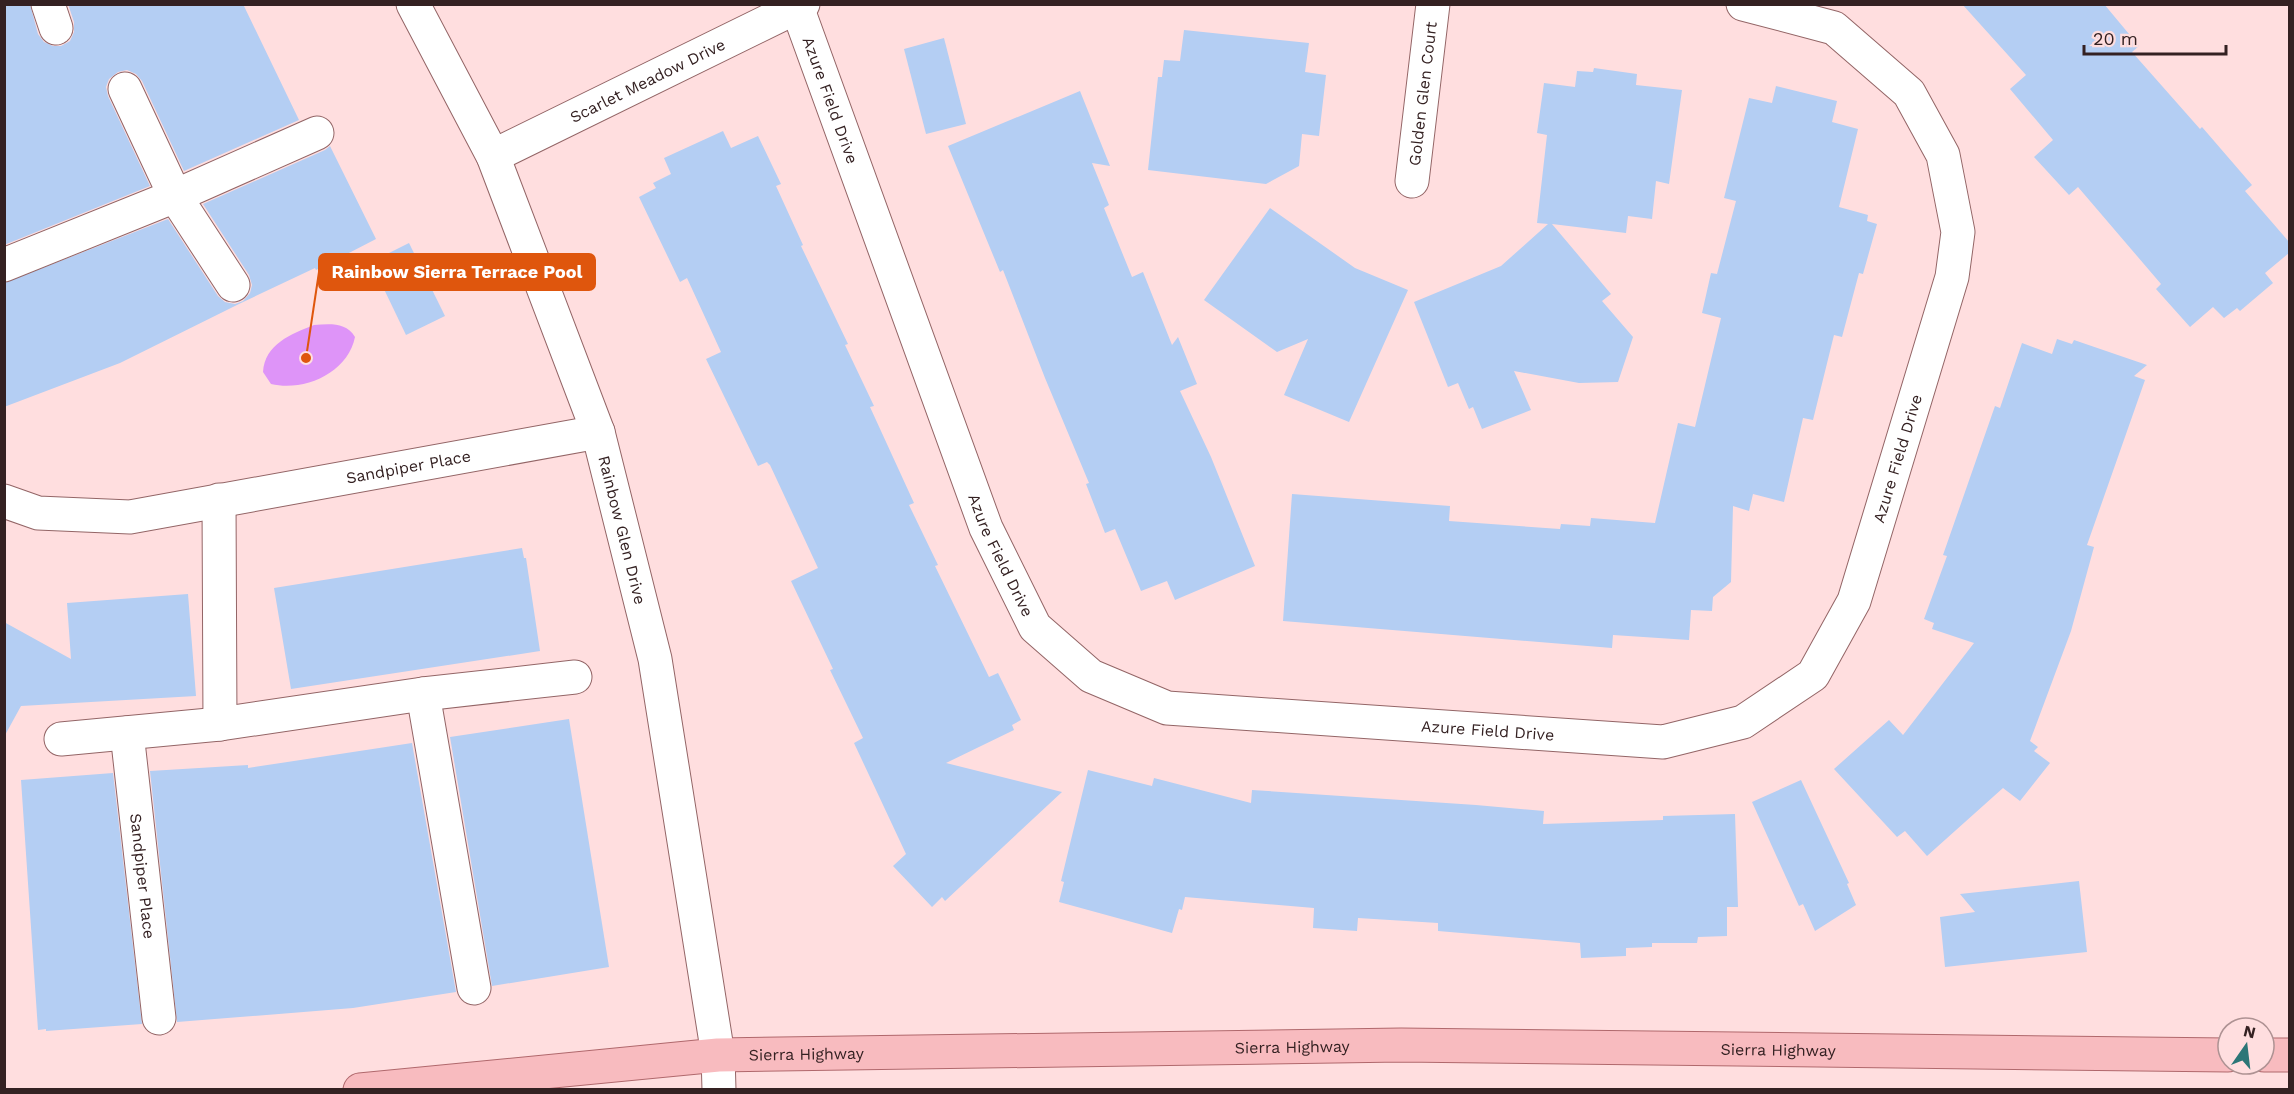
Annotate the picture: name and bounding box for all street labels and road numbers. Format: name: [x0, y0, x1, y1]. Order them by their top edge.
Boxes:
street label: Golden Glen Court: [1404, 20, 1440, 167]
street label: Scarlet Meadow Drive: [567, 34, 728, 126]
street label: Azure Field Drive: [799, 34, 862, 166]
street label: Azure Field Drive: [1869, 392, 1926, 525]
street label: Sandpiper Place: [344, 446, 472, 487]
street label: Rainbow Glen Drive: [595, 454, 650, 606]
street label: Azure Field Drive: [965, 491, 1038, 620]
street label: Azure Field Drive: [1420, 716, 1555, 744]
street label: Sandpiper Place: [127, 812, 160, 940]
street label: Sierra Highway: [1235, 1036, 1351, 1057]
street label: Sierra Highway: [1721, 1039, 1837, 1060]
street label: Sierra Highway: [749, 1043, 865, 1064]

